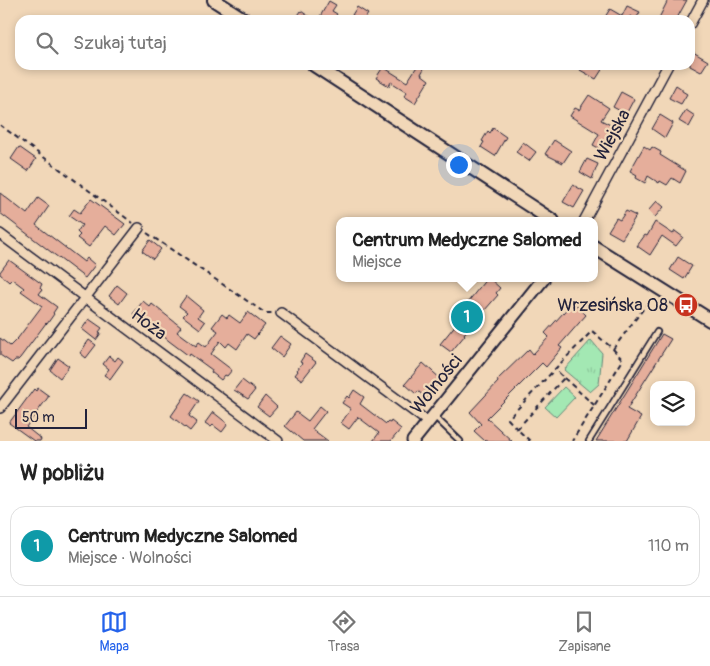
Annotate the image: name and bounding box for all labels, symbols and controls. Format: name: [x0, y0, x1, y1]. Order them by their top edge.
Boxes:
search box: [15, 15, 695, 70]
icon: search: [33, 29, 61, 57]
text: Szukaj tutaj: [73, 31, 167, 55]
street label: Wiejska: [589, 105, 636, 165]
your location: [446, 152, 472, 178]
popup: [336, 217, 598, 282]
text: Centrum Medyczne Salomed: [352, 228, 582, 252]
text: Miejsce: [352, 252, 401, 272]
bus stop icon: Wrzesińska 08: [673, 292, 699, 318]
place label: Wrzesińska 08: [557, 294, 668, 317]
pin: 1: [451, 298, 483, 336]
street label: Hoża: [126, 304, 171, 345]
street label: Wolności: [405, 350, 467, 419]
map controls: [650, 381, 695, 426]
button: layers: [650, 381, 695, 426]
scale bar: [15, 406, 88, 429]
text: 50 m: [22, 409, 55, 426]
text: W pobliżu: [20, 460, 104, 487]
text: Centrum Medyczne Salomed: [68, 524, 298, 548]
text: 1: [34, 536, 40, 556]
text: 110 m: [648, 536, 689, 556]
text: Miejsce · Wolności: [68, 548, 191, 568]
tab: Mapa: [99, 608, 129, 655]
tab: Trasa: [328, 608, 360, 655]
tab: Zapisane: [558, 608, 611, 655]

